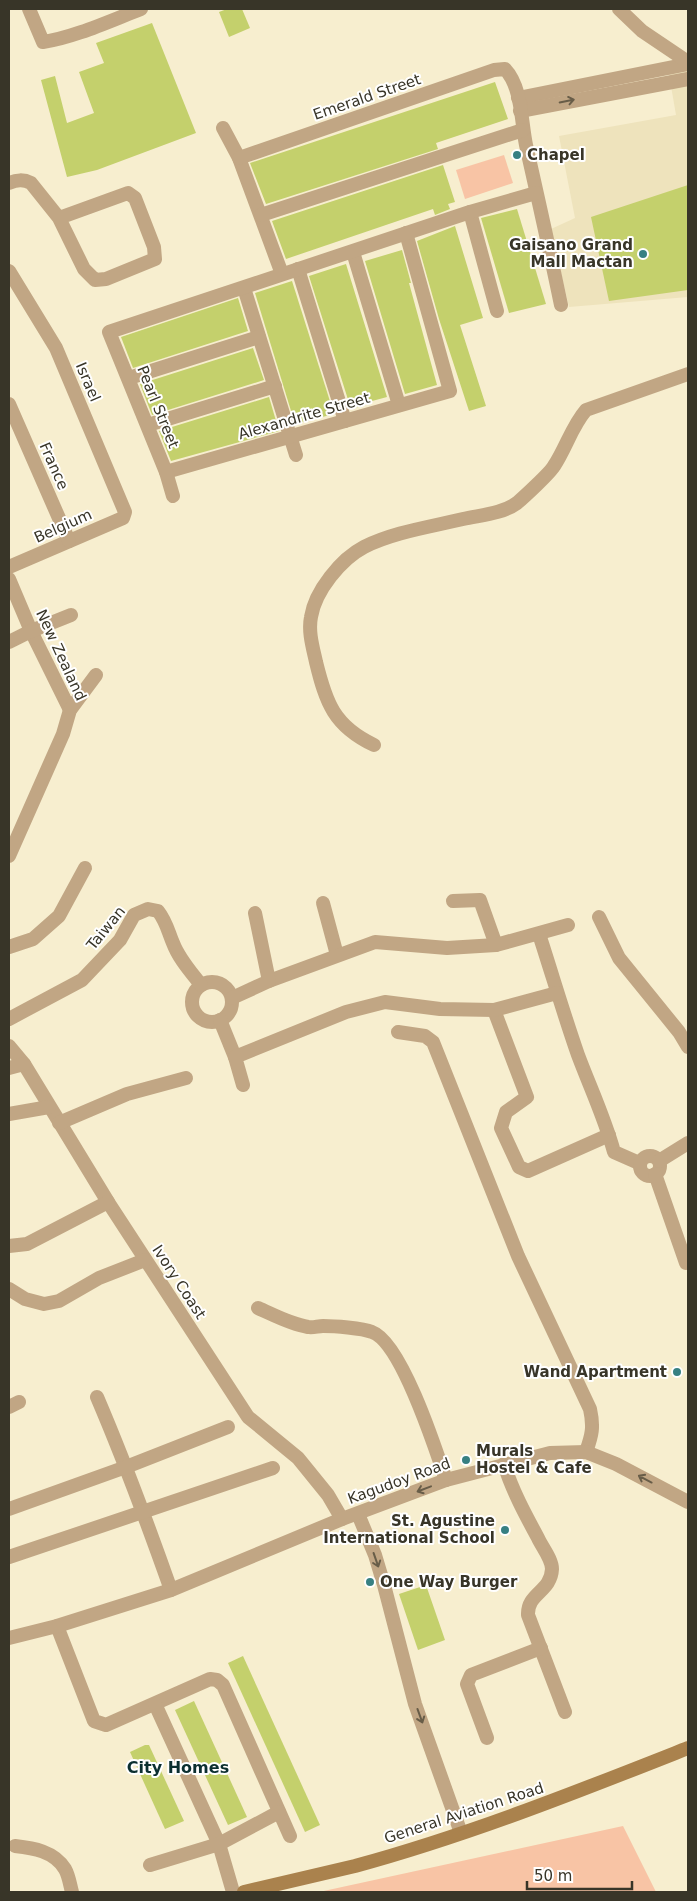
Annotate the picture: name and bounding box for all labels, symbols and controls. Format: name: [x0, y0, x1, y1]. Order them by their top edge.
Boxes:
street label: Emerald Street: [311, 70, 423, 124]
one-way arrow: [559, 96, 575, 106]
place label: Chapel: [527, 146, 585, 164]
marker: Chapel: [511, 149, 523, 161]
place label: Gaisano Grand Mall Mactan: [509, 236, 633, 271]
marker: Gaisano Grand Mall Mactan: [637, 248, 649, 260]
street label: Israel: [72, 360, 104, 404]
street label: Pearl Street: [133, 363, 183, 451]
street label: Alexandrite Street: [236, 389, 372, 443]
street label: France: [36, 440, 72, 492]
street label: Belgium: [31, 505, 95, 547]
street label: New Zealand: [32, 607, 90, 703]
street label: Taiwan: [82, 903, 129, 954]
street label: Ivory Coast: [148, 1242, 210, 1323]
place label: Wand Apartment: [524, 1363, 667, 1381]
marker: Wand Apartment: [671, 1366, 683, 1378]
place label: Murals Hostel & Cafe: [476, 1442, 592, 1477]
street label: Kagudoy Road: [345, 1454, 453, 1508]
marker: Murals Hostel & Cafe: [460, 1454, 472, 1466]
one-way arrow: [638, 1474, 653, 1483]
one-way arrow: [416, 1485, 432, 1494]
place label: St. Agustine International School: [323, 1512, 495, 1547]
marker: St. Agustine International School: [499, 1524, 511, 1536]
one-way arrow: [372, 1551, 381, 1567]
place label: One Way Burger: [380, 1573, 518, 1591]
marker: One Way Burger: [364, 1576, 376, 1588]
one-way arrow: [416, 1708, 425, 1723]
district label: City Homes: [127, 1758, 229, 1777]
street label: General Aviation Road: [382, 1779, 546, 1847]
scale bar: [527, 1858, 632, 1890]
text: 50 m: [534, 1867, 572, 1885]

